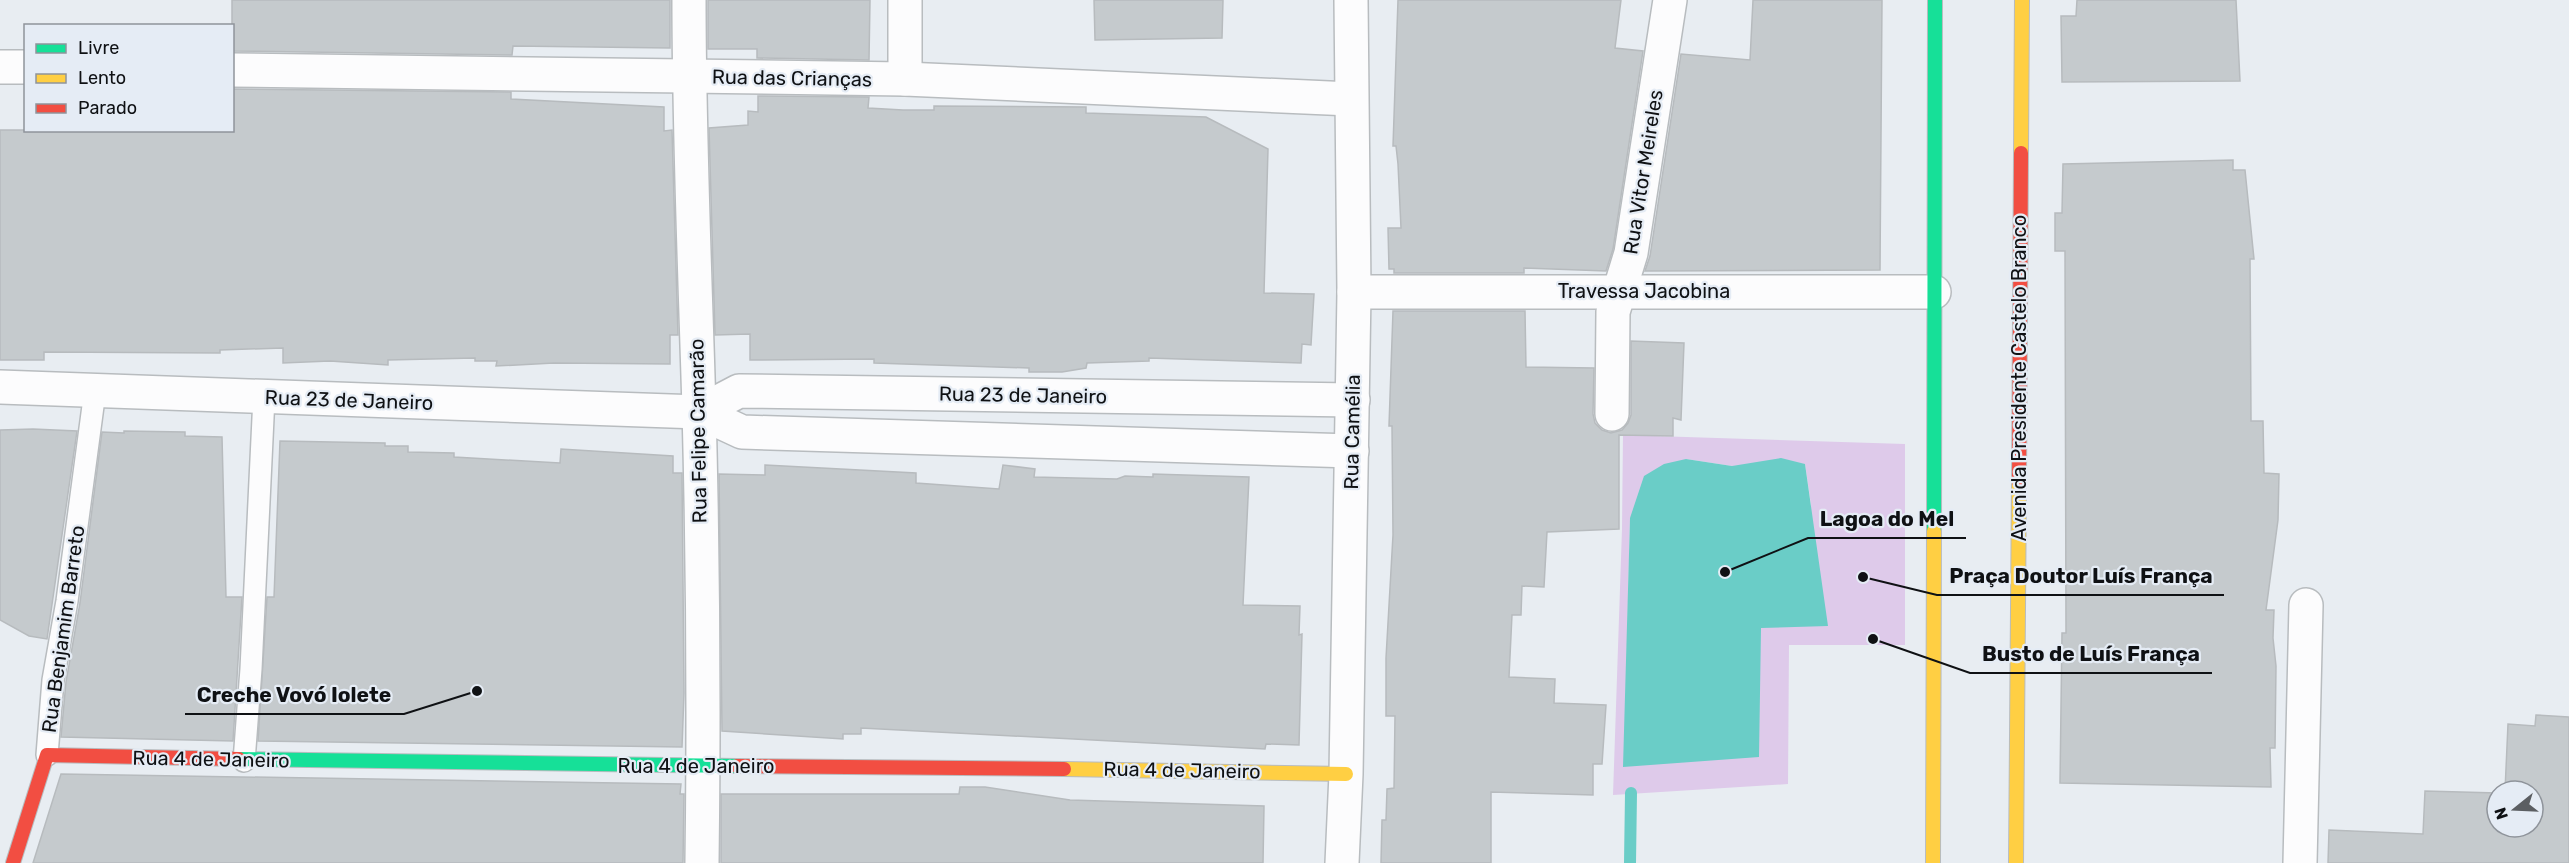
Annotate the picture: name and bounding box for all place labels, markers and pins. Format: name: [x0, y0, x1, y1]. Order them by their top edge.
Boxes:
callout: Lagoa do Mel: [1808, 499, 1966, 538]
callout: Praça Doutor Luís França: [1937, 556, 2224, 595]
callout: Busto de Luís França: [1970, 634, 2212, 673]
callout: Creche Vovó Iolete: [185, 675, 404, 714]

